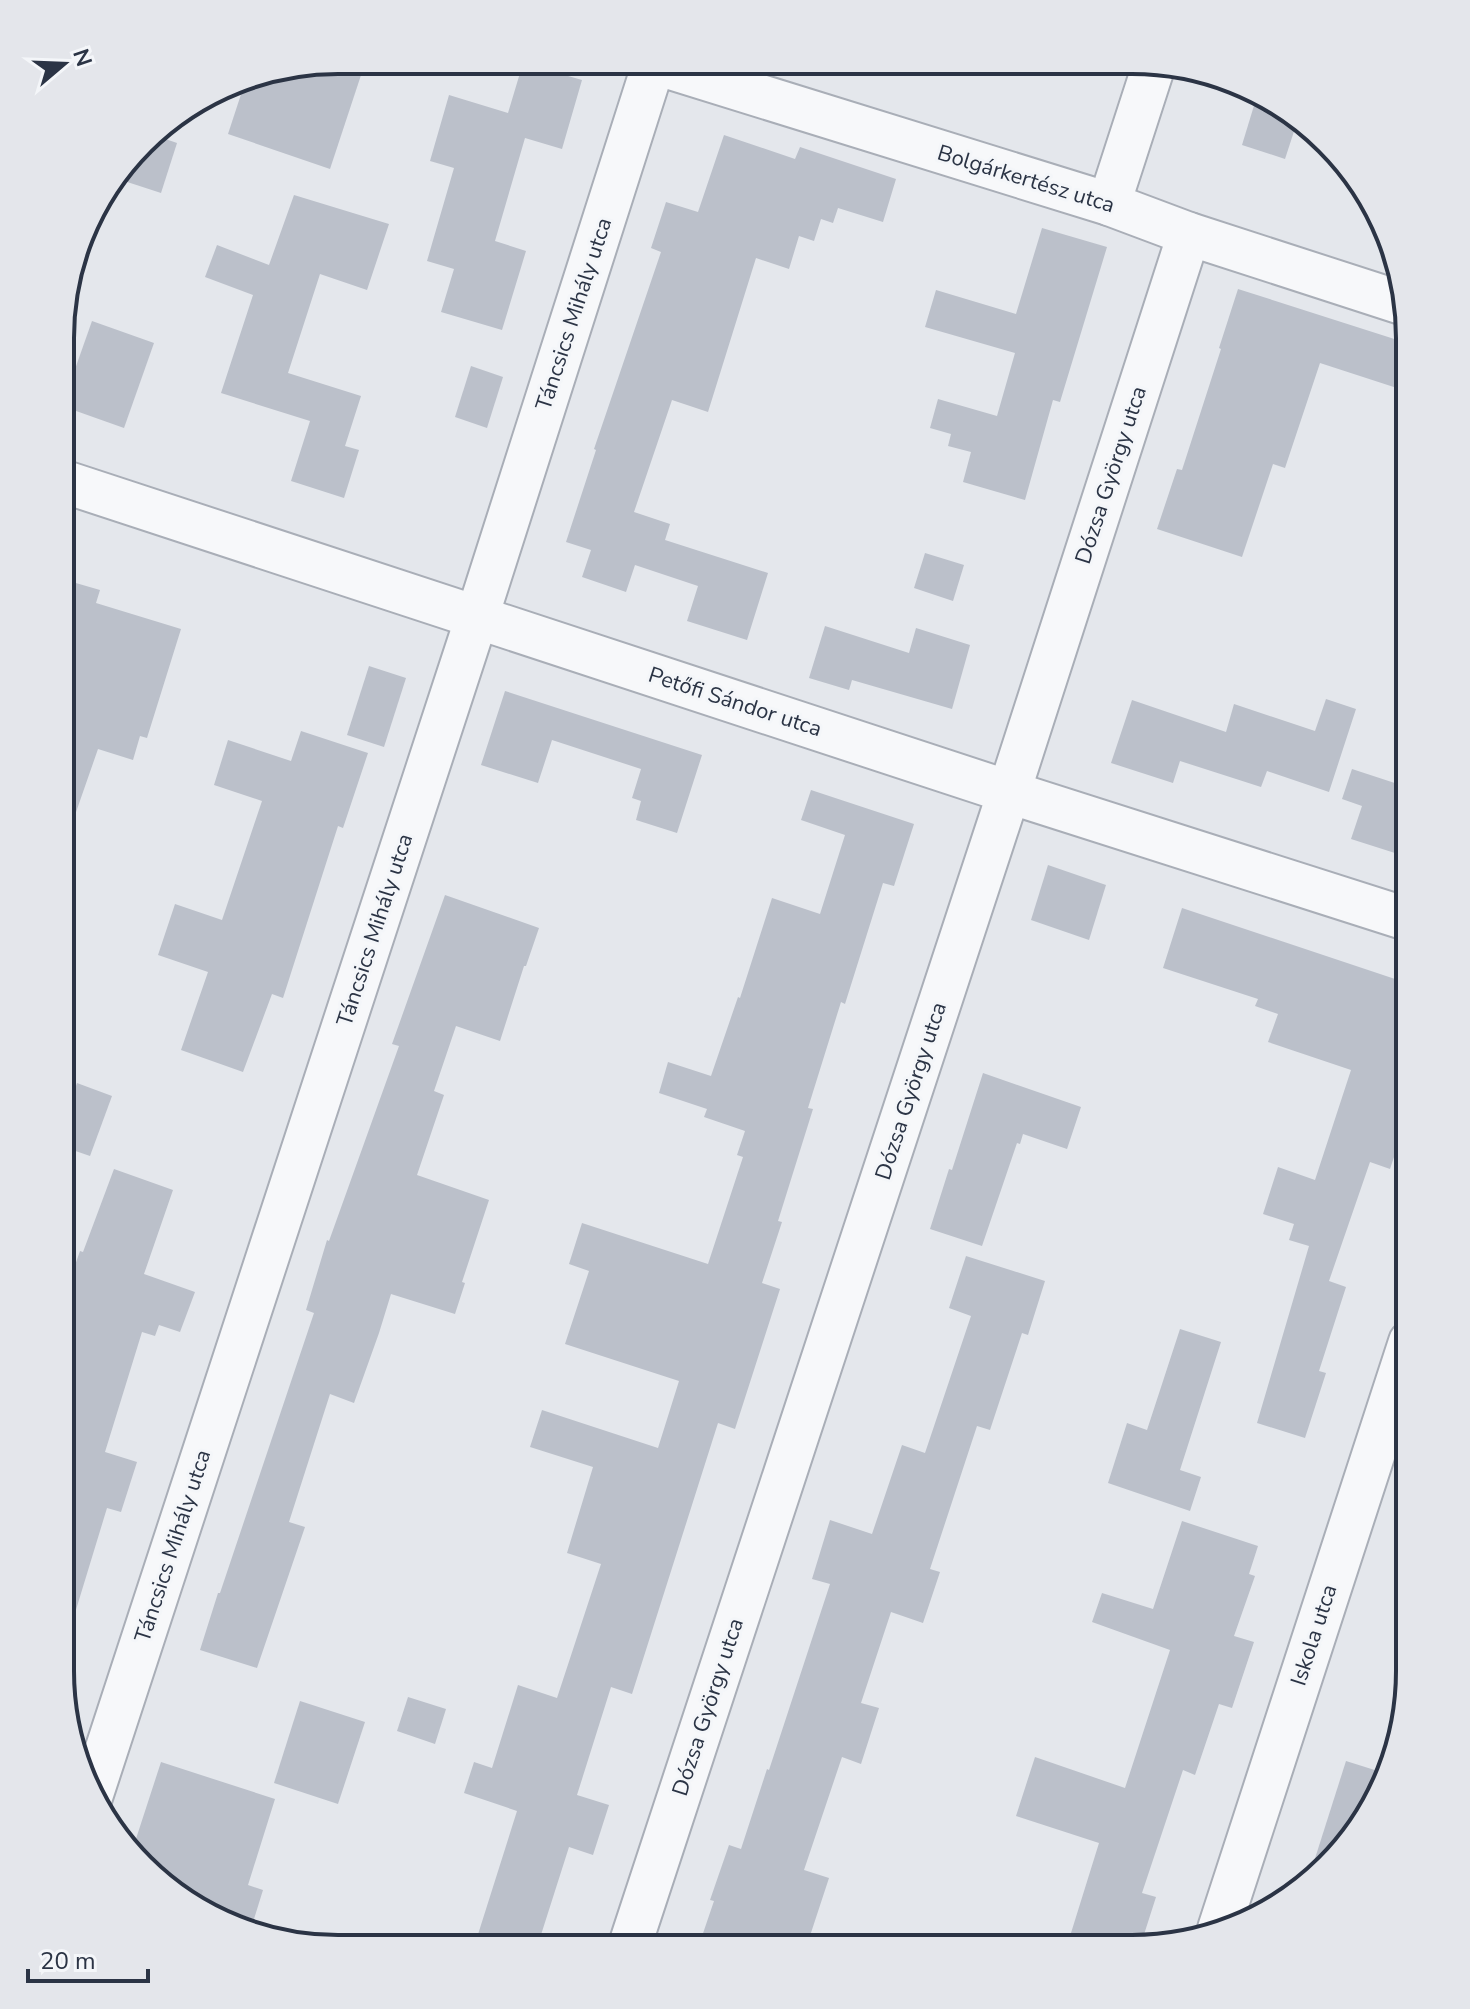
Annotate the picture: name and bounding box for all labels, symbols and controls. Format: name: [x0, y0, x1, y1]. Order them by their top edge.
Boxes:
north arrow: [24, 24, 104, 104]
text: N: [65, 45, 99, 70]
street label: Bolgárkertész utca: [934, 138, 1118, 220]
street label: Táncsics Mihály utca: [529, 214, 619, 414]
street label: Dózsa György utca: [1068, 382, 1154, 568]
street label: Petőfi Sándor utca: [644, 660, 826, 744]
street label: Táncsics Mihály utca: [330, 830, 420, 1030]
street label: Dózsa György utca: [868, 998, 954, 1184]
street label: Táncsics Mihály utca: [128, 1446, 218, 1646]
street label: Iskola utca: [1284, 1581, 1344, 1689]
street label: Dózsa György utca: [665, 1614, 751, 1800]
scale bar: [28, 1933, 148, 1983]
text: 20 m: [40, 1945, 96, 1977]

